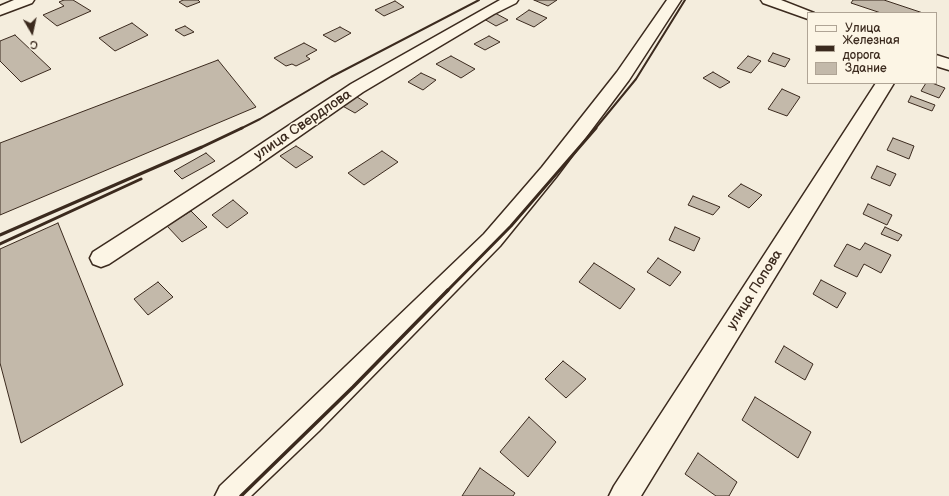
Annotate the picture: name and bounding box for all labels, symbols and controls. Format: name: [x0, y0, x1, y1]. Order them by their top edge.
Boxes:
north arrow: [12, 12, 52, 52]
legend: [807, 12, 937, 84]
text: Улица: [845, 21, 881, 36]
text: Железная дорога: [843, 33, 900, 63]
text: С: [29, 37, 39, 51]
text: Здание: [845, 61, 887, 76]
street label: улица Свердлова: [251, 86, 355, 164]
street label: улица Попова: [724, 247, 786, 333]

